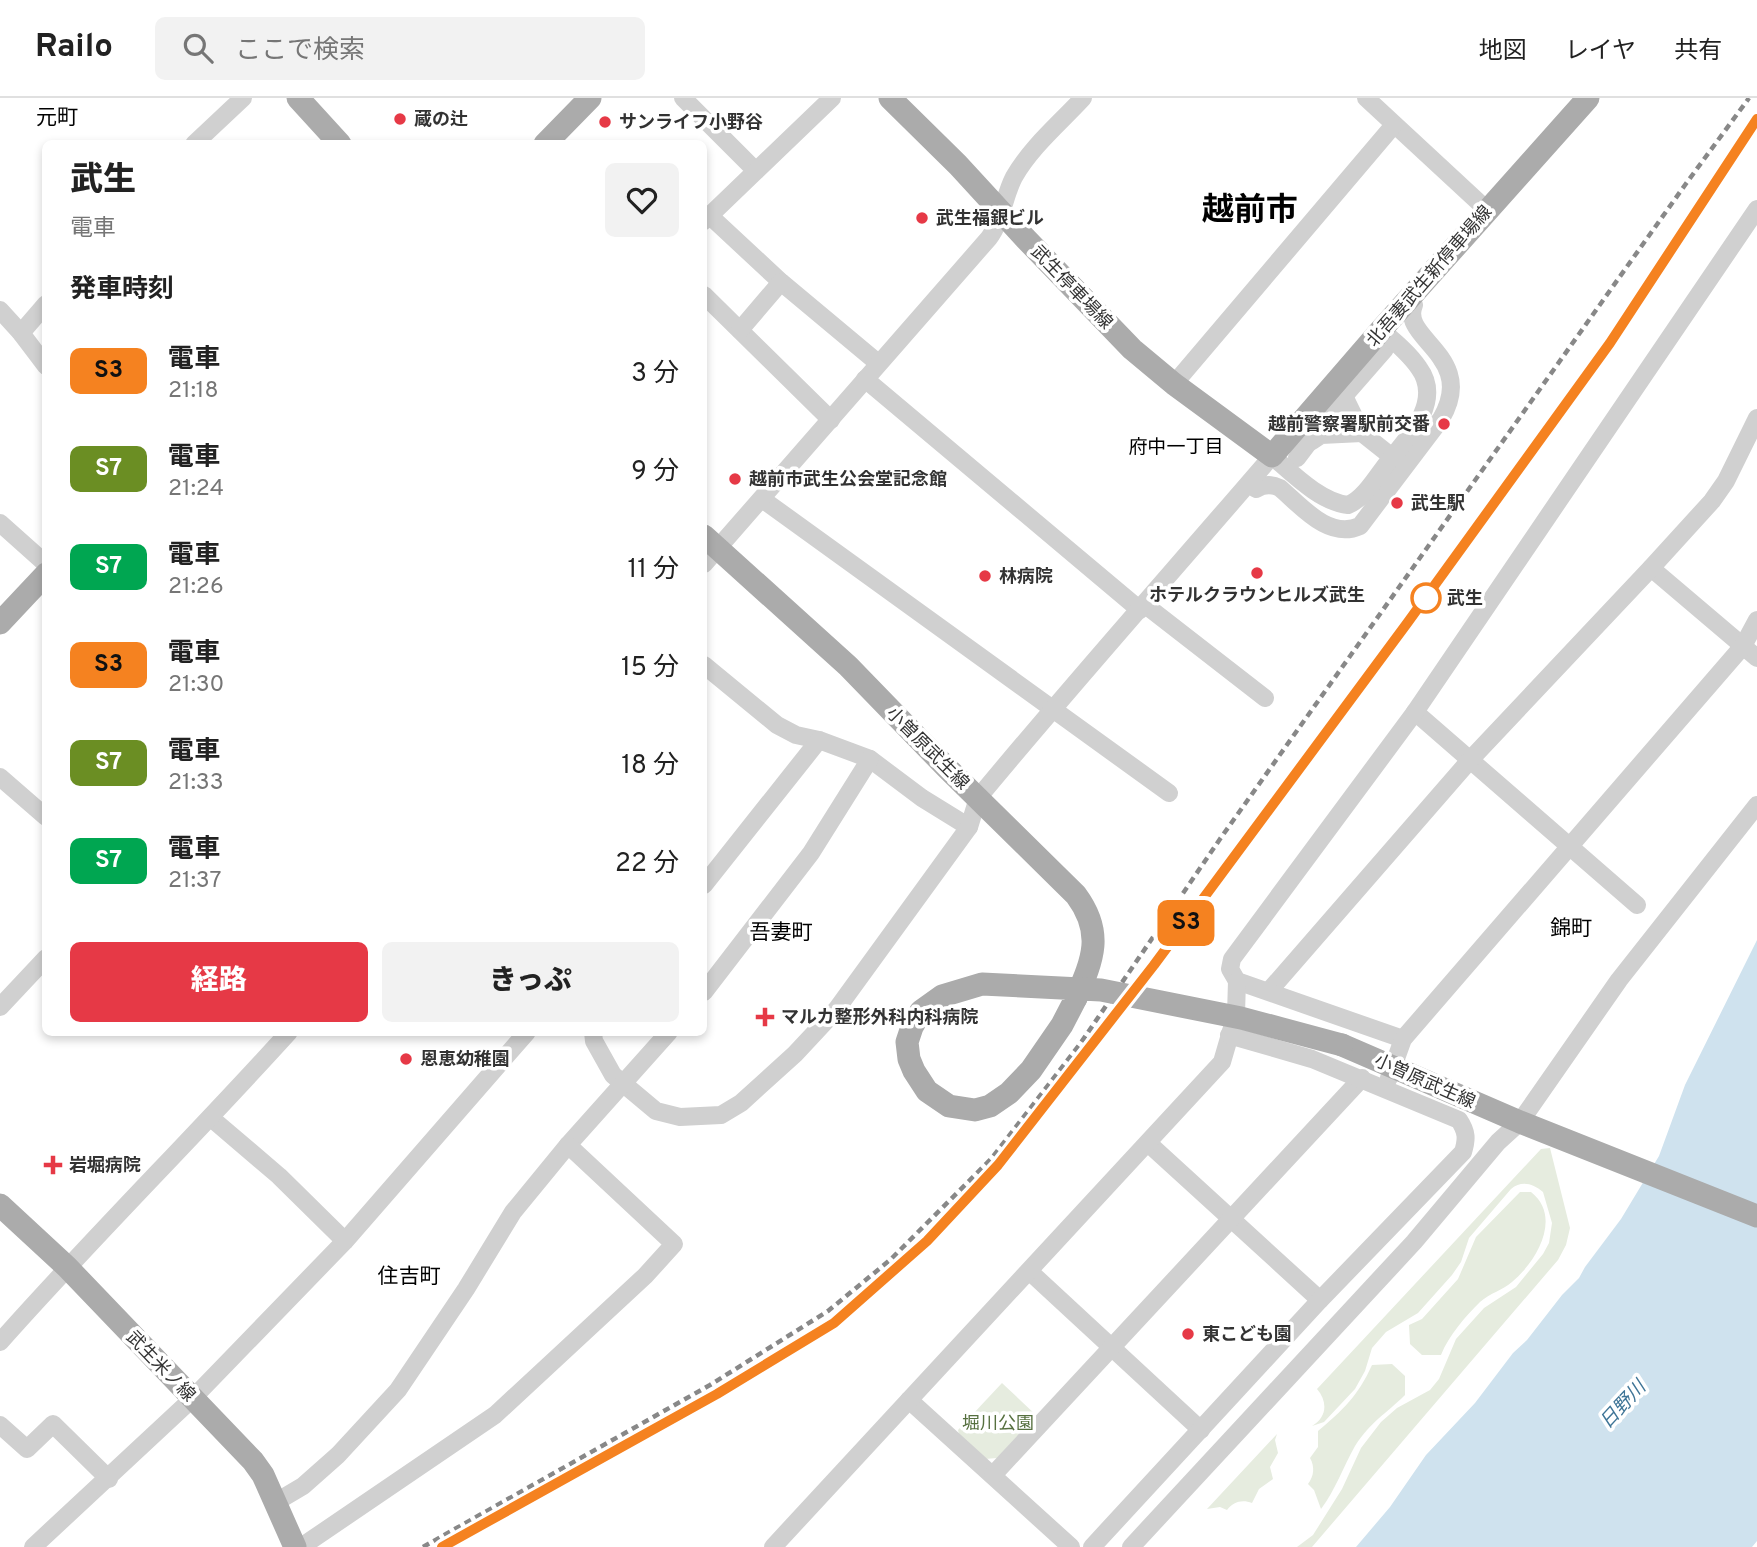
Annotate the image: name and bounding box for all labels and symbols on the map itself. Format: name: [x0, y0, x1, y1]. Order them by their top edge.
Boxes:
district label: 元町: [36, 105, 78, 132]
place label: 蔵の辻: [414, 109, 468, 132]
marker: 蔵の辻: [392, 111, 408, 127]
place label: サンライフ小野谷: [619, 112, 763, 135]
marker: サンライフ小野谷: [597, 114, 613, 130]
district label: 越前市: [1202, 192, 1298, 232]
street label: 北吾妻武生新停車場線: [1362, 202, 1498, 352]
place label: 武生福銀ビル: [936, 208, 1044, 231]
marker: 武生福銀ビル: [914, 210, 930, 226]
street label: 武生停車場線: [1025, 241, 1117, 335]
place label: 越前警察署駅前交番: [1268, 414, 1430, 437]
marker: 越前警察署駅前交番: [1436, 416, 1452, 432]
district label: 府中一丁目: [1128, 436, 1224, 460]
place label: 越前市武生公会堂記念館: [749, 469, 947, 492]
marker: 越前市武生公会堂記念館: [727, 471, 743, 487]
place label: 武生駅: [1411, 493, 1465, 516]
marker: 武生駅: [1389, 495, 1405, 511]
marker: ホテルクラウンヒルズ武生: [1249, 565, 1265, 581]
place label: 林病院: [999, 566, 1053, 589]
marker: 林病院: [977, 568, 993, 584]
marker: 武生: [1411, 583, 1441, 613]
place label: ホテルクラウンヒルズ武生: [1149, 585, 1365, 608]
place label: 武生: [1447, 588, 1483, 611]
street label: 小曽原武生線: [881, 703, 973, 795]
line badge: S3: [1154, 900, 1218, 946]
district label: 錦町: [1550, 916, 1592, 943]
district label: 吾妻町: [750, 920, 813, 947]
marker: マルカ整形外科内科病院: [755, 1007, 775, 1027]
place label: マルカ整形外科内科病院: [781, 1007, 978, 1030]
place label: 恩恵幼稚園: [420, 1049, 510, 1072]
street label: 小曽原武生線: [1370, 1050, 1478, 1115]
marker: 恩恵幼稚園: [398, 1051, 414, 1067]
marker: 岩堀病院: [43, 1155, 63, 1175]
place label: 岩堀病院: [69, 1155, 141, 1178]
district label: 住吉町: [378, 1264, 441, 1291]
place label: 東こども園: [1202, 1324, 1292, 1347]
marker: 東こども園: [1180, 1326, 1196, 1342]
street label: 武生米ノ線: [120, 1327, 199, 1407]
water label: 日野川: [1595, 1375, 1653, 1434]
park label: 堀川公園: [962, 1413, 1034, 1436]

